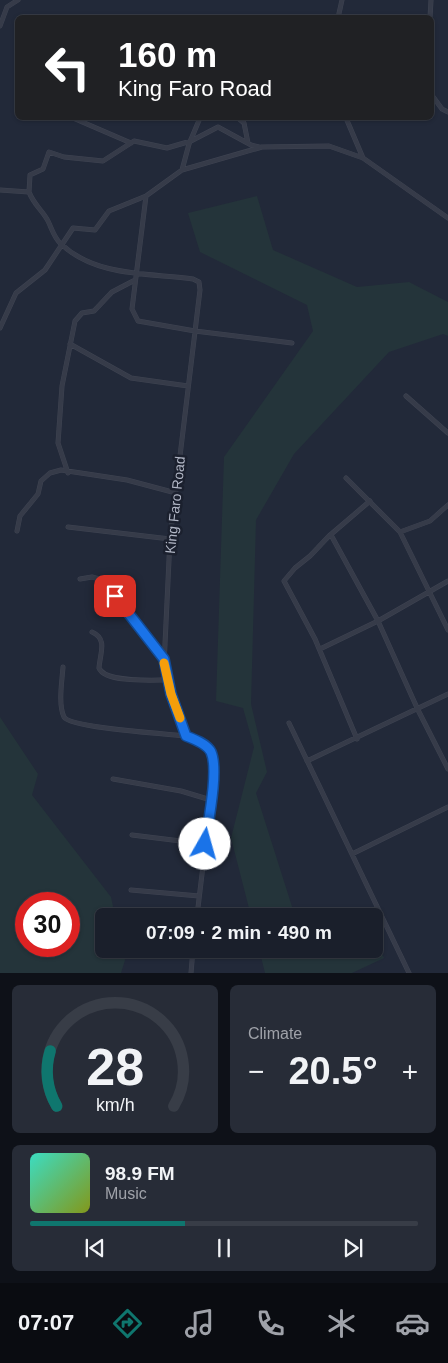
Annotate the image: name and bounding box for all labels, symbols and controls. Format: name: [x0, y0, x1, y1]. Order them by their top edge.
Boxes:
icon: left: [35, 35, 100, 100]
text: 160 m: [118, 35, 217, 74]
text: King Faro Road: [118, 76, 272, 101]
street label: King Faro Road: [162, 455, 188, 555]
pin: [94, 575, 136, 617]
icon: arrive: [101, 582, 129, 610]
position arrow: [178, 817, 230, 869]
speed limit sign: 30: [15, 892, 80, 957]
text: 07:09 · 2 min · 490 m: [146, 922, 332, 943]
text: Climate: [248, 1025, 302, 1042]
text: 28: [86, 1038, 144, 1096]
text: 20.5°: [288, 1050, 378, 1092]
text: −: [248, 1056, 264, 1087]
text: +: [402, 1056, 418, 1087]
text: km/h: [96, 1095, 134, 1115]
text: 98.9 FM: [105, 1163, 175, 1184]
text: Music: [105, 1185, 147, 1202]
icon: previous: [81, 1234, 109, 1262]
icon: pause: [210, 1234, 238, 1262]
icon: next: [339, 1234, 367, 1262]
icon: directions: [110, 1306, 145, 1341]
icon: music: [182, 1306, 217, 1341]
icon: phone: [253, 1306, 288, 1341]
icon: climate: [324, 1306, 359, 1341]
icon: car: [395, 1306, 430, 1341]
text: 07:07: [18, 1310, 74, 1335]

